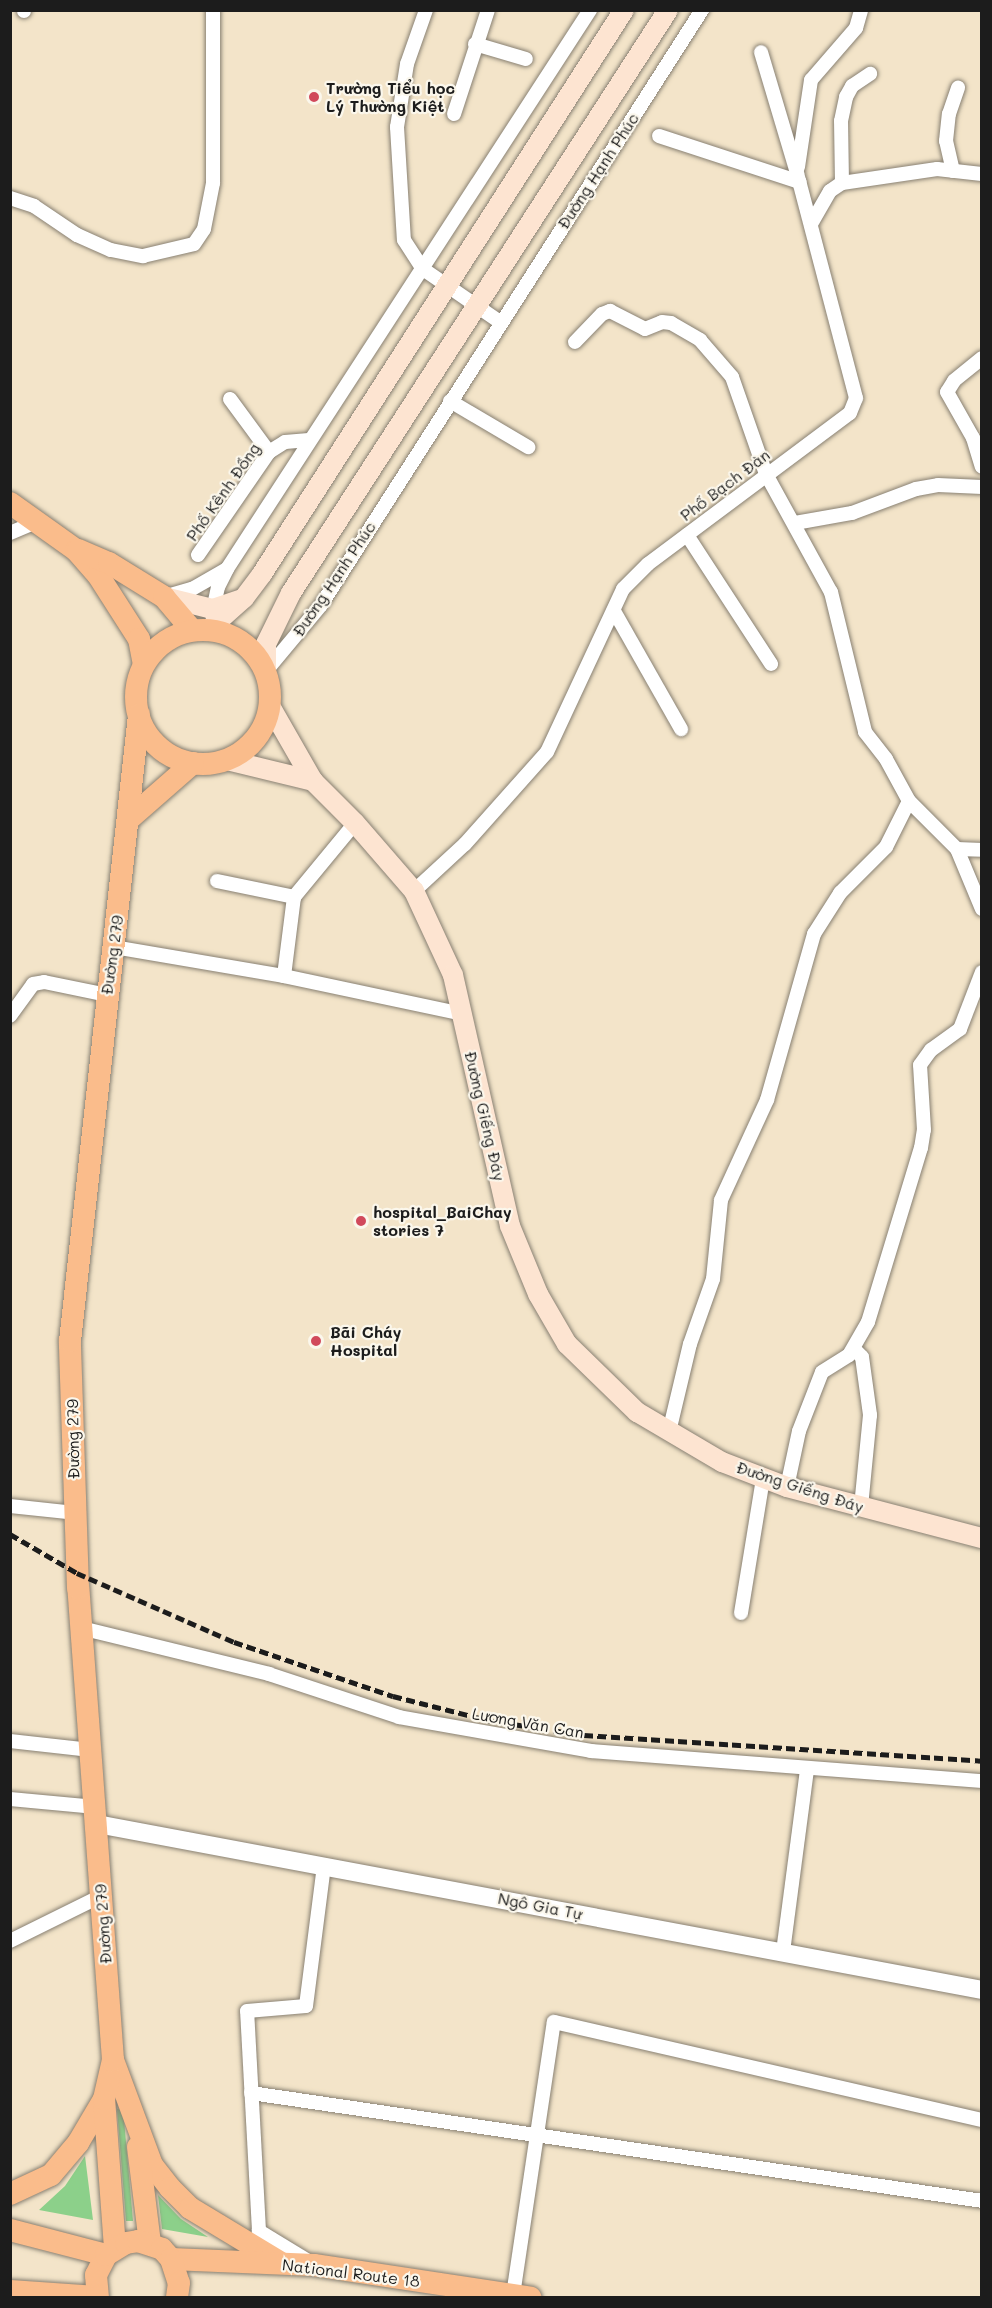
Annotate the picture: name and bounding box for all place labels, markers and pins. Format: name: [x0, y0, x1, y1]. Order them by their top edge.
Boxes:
place label: Trường Tiểu học Lý Thường Kiệt: [326, 78, 455, 116]
marker: Trường Tiểu học Lý Thường Kiệt: [307, 90, 321, 104]
place label: hospital_BaiChay stories 7: [373, 1202, 512, 1240]
marker: hospital_BaiChay stories 7: [354, 1214, 368, 1228]
place label: Bãi Cháy Hospital: [330, 1322, 401, 1360]
marker: Bãi Cháy Hospital: [307, 1332, 325, 1350]

